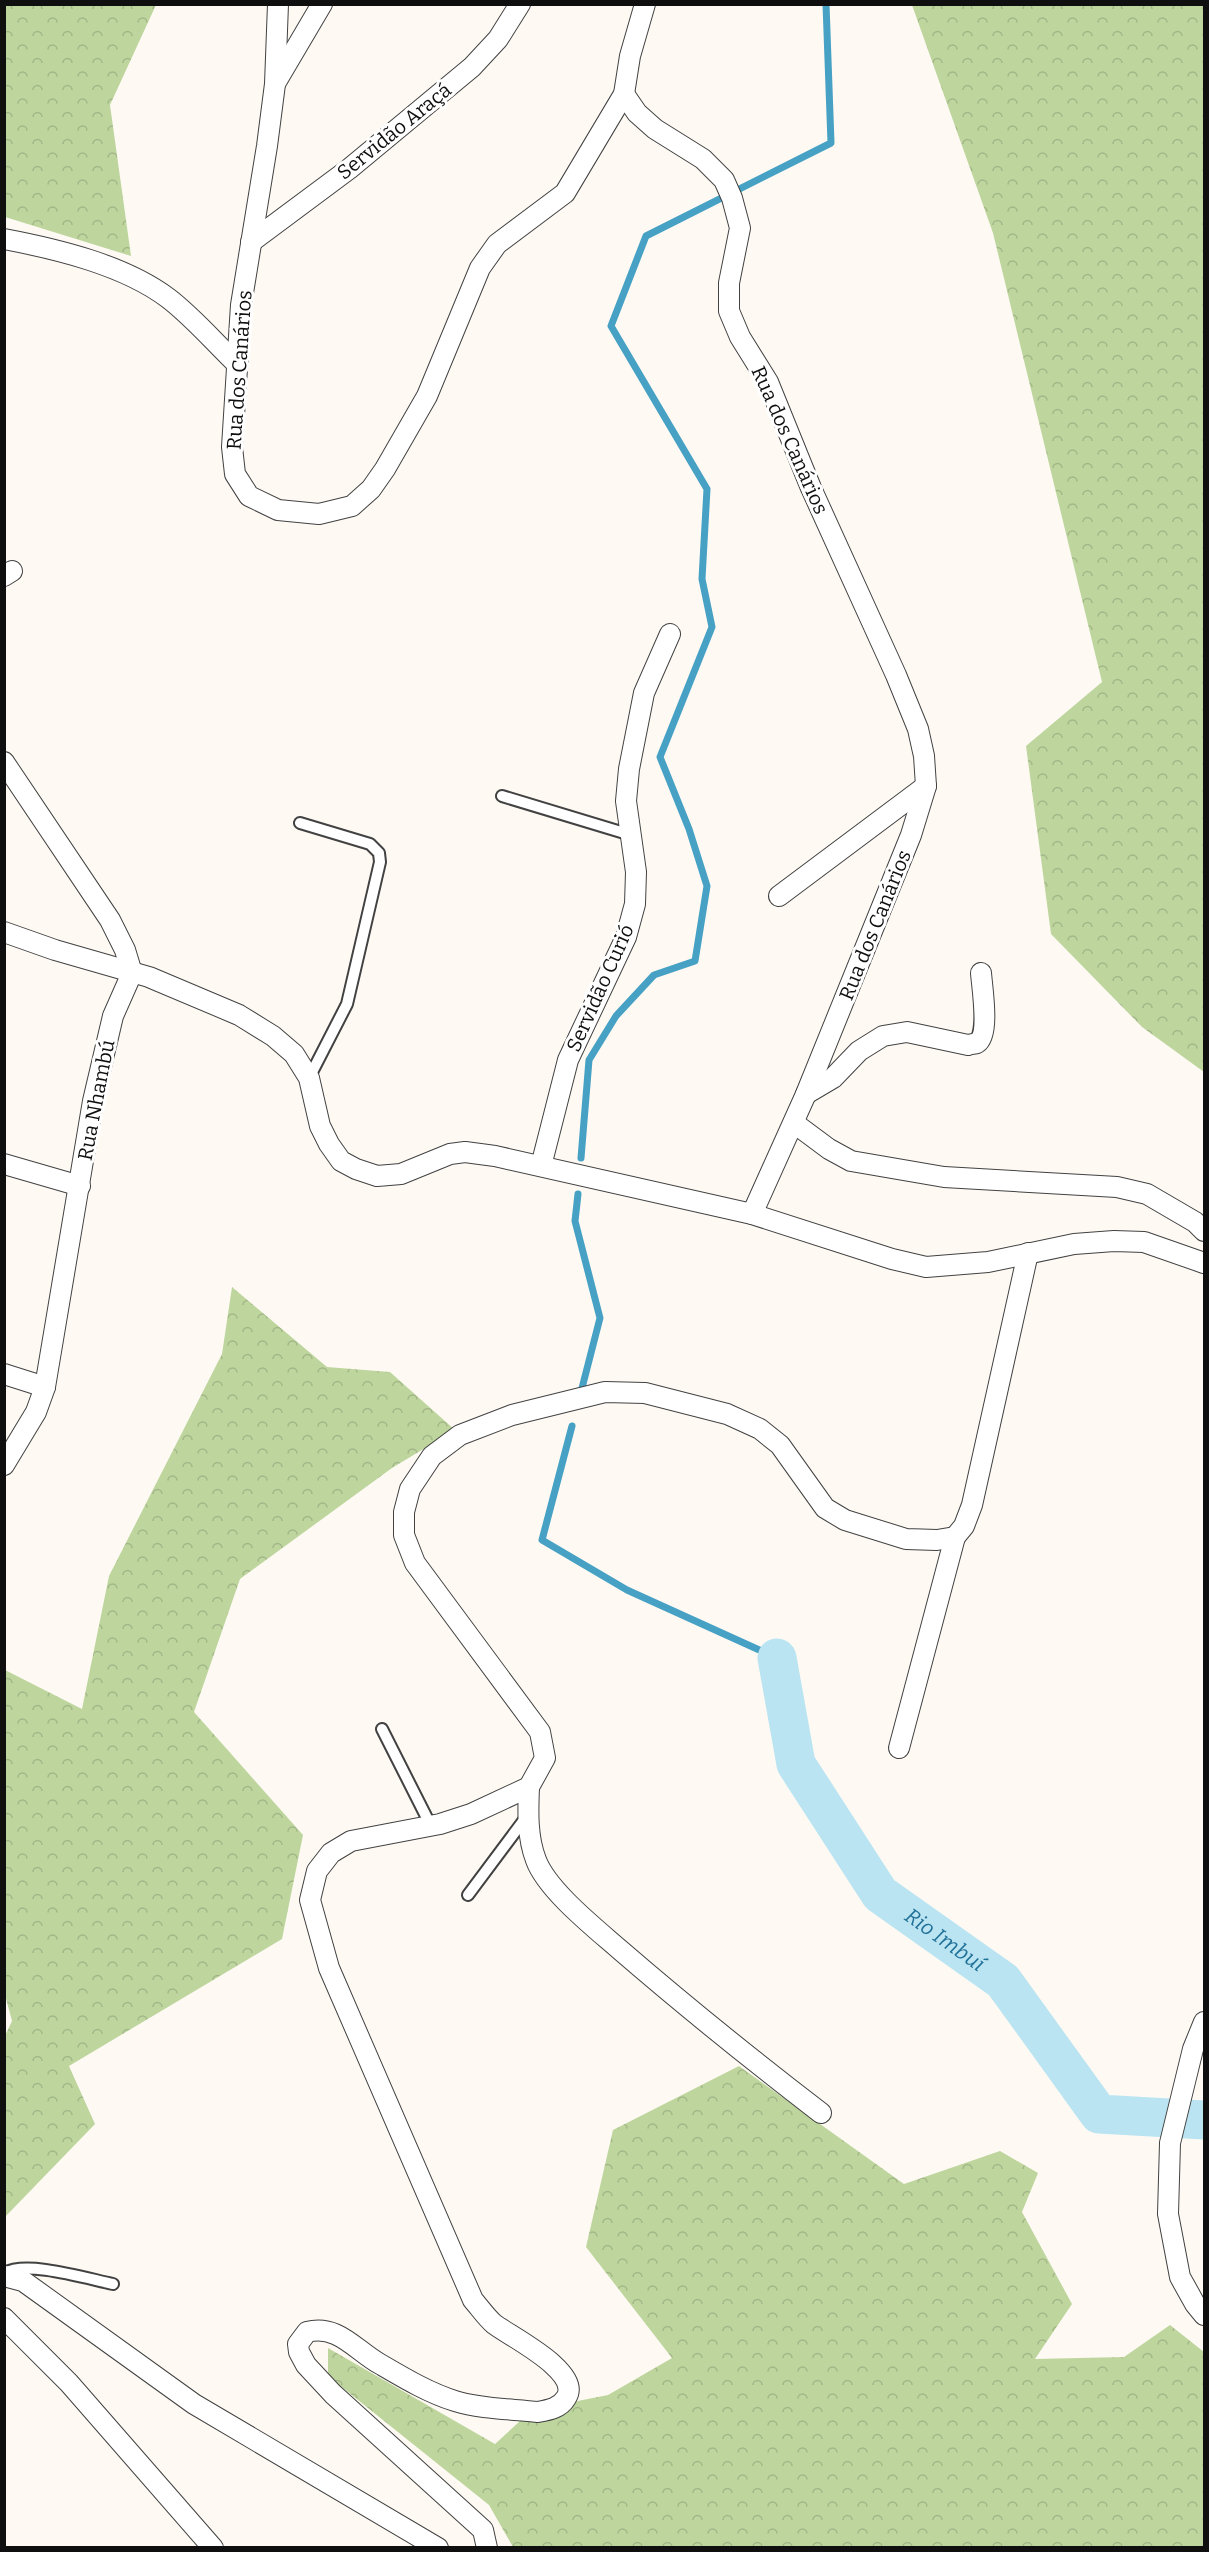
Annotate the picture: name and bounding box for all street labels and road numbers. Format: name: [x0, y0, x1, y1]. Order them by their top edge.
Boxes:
street label: Servidão Araçá: [332, 78, 456, 184]
street label: Rua dos Canários: [221, 289, 257, 451]
street label: Rua dos Canários: [747, 362, 833, 518]
street label: Rua dos Canários: [834, 846, 916, 1004]
street label: Servidão Curió: [561, 921, 639, 1055]
street label: Rua Nhambú: [73, 1038, 119, 1162]

